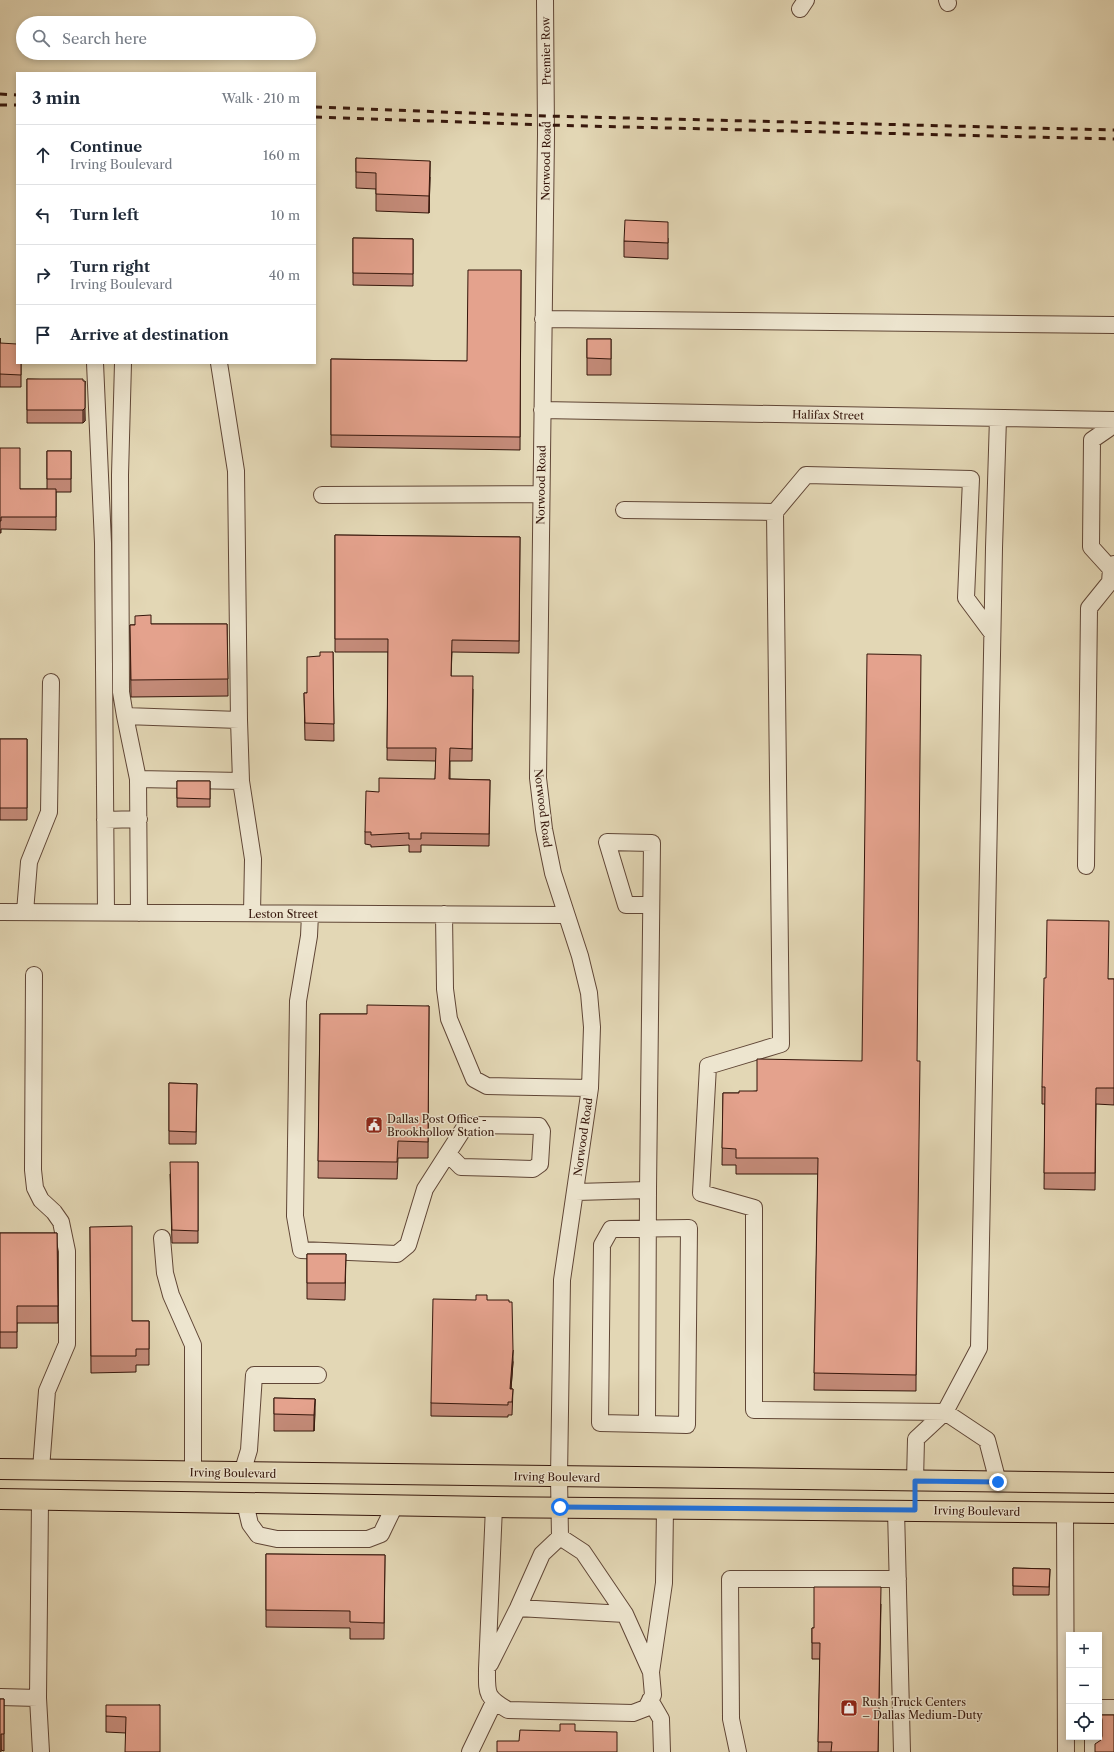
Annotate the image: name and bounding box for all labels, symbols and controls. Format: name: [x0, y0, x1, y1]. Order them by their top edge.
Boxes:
search box: [16, 16, 316, 60]
street label: Premier Row: [538, 16, 554, 85]
icon: search: [30, 27, 52, 49]
text: Search here: [62, 29, 147, 48]
text: 3 min: [32, 88, 81, 108]
text: Walk · 210 m: [222, 90, 300, 106]
street label: Norwood Road: [538, 121, 554, 201]
text: Continue: [70, 137, 142, 156]
icon: ahead: [32, 144, 54, 166]
text: 160 m: [263, 147, 300, 163]
text: Irving Boulevard: [70, 156, 173, 172]
icon: left: [32, 204, 54, 226]
text: Turn left: [70, 205, 139, 224]
text: 10 m: [271, 207, 300, 223]
text: Turn right: [70, 257, 150, 276]
icon: right: [32, 264, 54, 286]
text: 40 m: [269, 267, 300, 283]
text: Irving Boulevard: [70, 276, 173, 292]
icon: arrive: [32, 324, 54, 346]
text: Arrive at destination: [70, 325, 229, 344]
street label: Halifax Street: [792, 407, 864, 423]
street label: Norwood Road: [533, 445, 549, 525]
street label: Norwood Road: [531, 768, 555, 849]
street label: Leston Street: [248, 907, 318, 921]
street label: Norwood Road: [571, 1096, 595, 1177]
place label: Dallas Post Office - Brookhollow Station: [387, 1112, 495, 1139]
public building icon: Dallas Post Office - Brookhollow Station: [364, 1115, 384, 1135]
street label: Irving Boulevard: [190, 1465, 277, 1481]
street label: Irving Boulevard: [514, 1469, 601, 1485]
route end: [989, 1473, 1007, 1491]
route start: [551, 1498, 569, 1516]
street label: Irving Boulevard: [934, 1503, 1021, 1519]
map controls: [1066, 1632, 1102, 1740]
button: +: [1066, 1632, 1102, 1668]
button: −: [1066, 1668, 1102, 1704]
place label: Rush Truck Centers – Dallas Medium-Duty: [862, 1695, 983, 1722]
shop icon: Rush Truck Centers – Dallas Medium-Duty: [839, 1698, 859, 1718]
button: locate: [1066, 1704, 1102, 1740]

